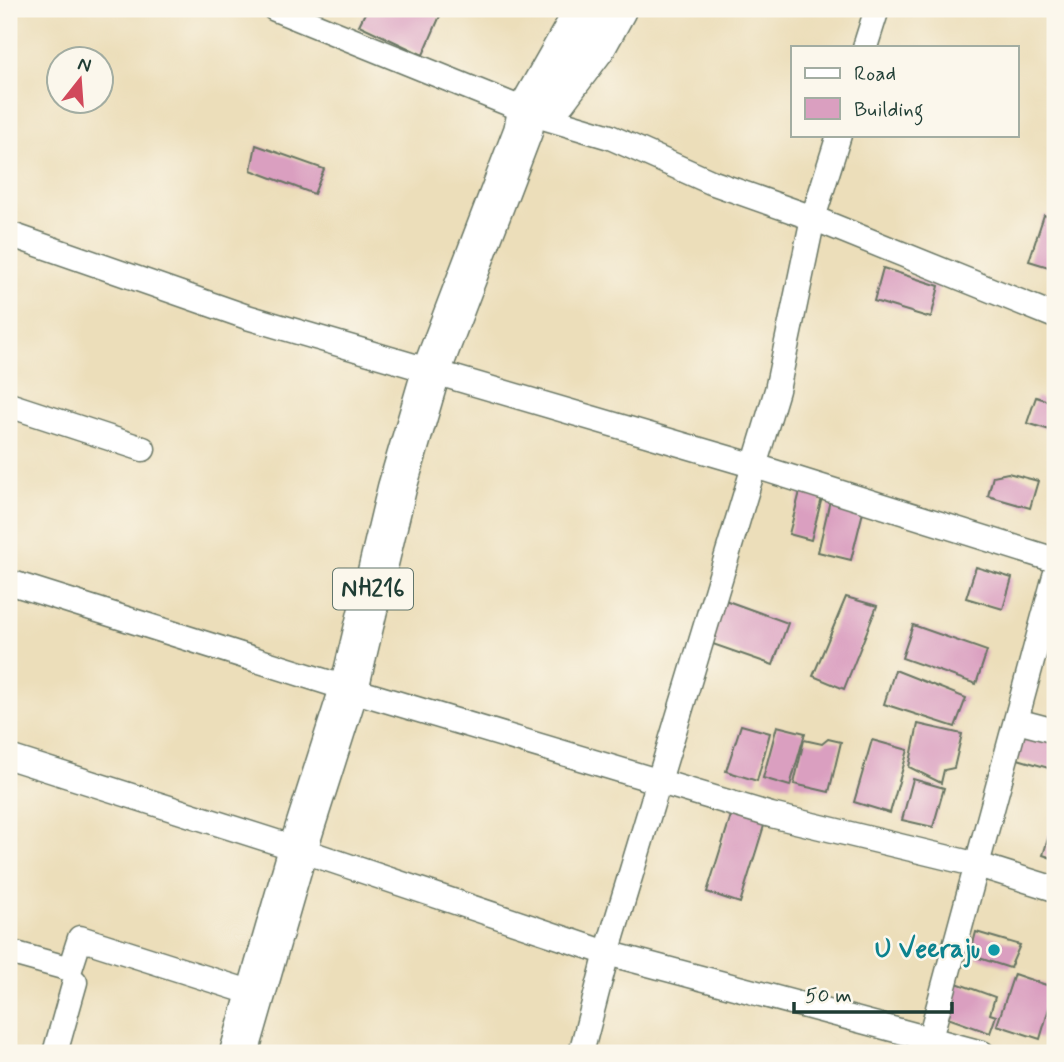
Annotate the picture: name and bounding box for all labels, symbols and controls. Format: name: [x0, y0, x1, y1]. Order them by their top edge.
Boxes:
north arrow: [46, 46, 116, 116]
legend: [791, 46, 1018, 136]
text: N: [75, 51, 94, 79]
text: Road: [854, 60, 896, 88]
text: Building: [854, 96, 924, 126]
road number: NH216: [333, 568, 413, 610]
place label: U Veeraju: [875, 933, 980, 968]
marker: U Veeraju: [986, 942, 1002, 958]
scale bar: [794, 971, 952, 1015]
text: 50 m: [805, 982, 852, 1010]

